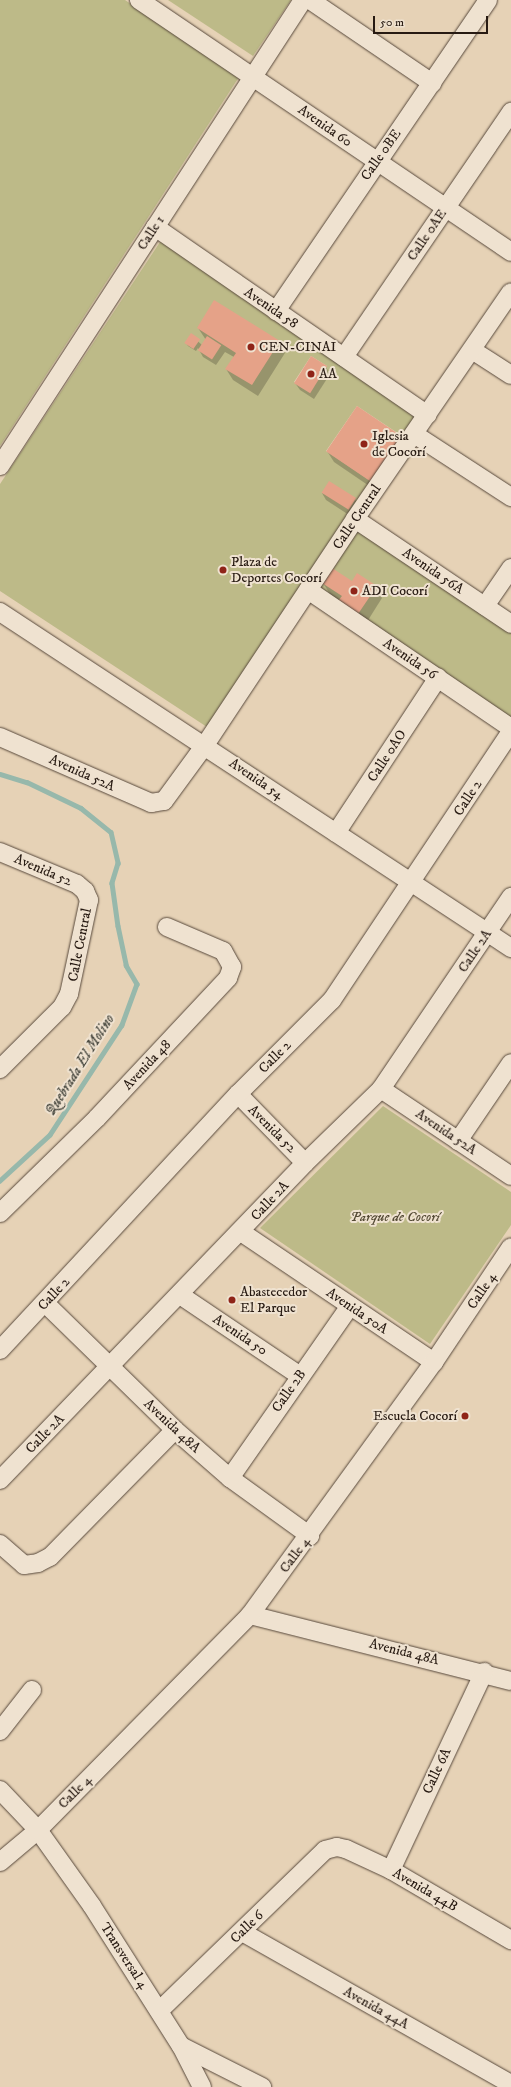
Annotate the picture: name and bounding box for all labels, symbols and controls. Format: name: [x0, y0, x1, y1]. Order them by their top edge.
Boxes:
scale bar: [375, 8, 490, 34]
text: 50 m: [380, 15, 404, 30]
street label: Avenida 60: [295, 101, 355, 151]
street label: Calle 0BE: [357, 126, 405, 184]
street label: Calle 0AE: [404, 206, 450, 264]
street label: Calle 1: [134, 213, 168, 253]
street label: Avenida 58: [241, 284, 301, 332]
place label: CEN-CINAI: [259, 339, 336, 355]
marker: CEN-CINAI: [246, 342, 256, 352]
place label: AA: [319, 366, 337, 382]
marker: AA: [306, 369, 316, 379]
place label: Iglesia de Cocorí: [372, 428, 426, 460]
marker: Iglesia de Cocorí: [359, 439, 369, 449]
street label: Calle Central: [329, 481, 385, 553]
street label: Avenida 56A: [399, 544, 467, 598]
place label: Plaza de Deportes Cocorí: [231, 554, 322, 586]
marker: Plaza de Deportes Cocorí: [218, 565, 228, 575]
place label: ADI Cocorí: [362, 583, 428, 599]
marker: ADI Cocorí: [349, 586, 359, 596]
street label: Avenida 56: [380, 635, 440, 683]
street label: Calle 0AO: [364, 727, 410, 785]
street label: Avenida 52A: [47, 751, 117, 795]
street label: Avenida 54: [226, 755, 286, 803]
street label: Calle 2: [450, 777, 486, 819]
street label: Avenida 52: [12, 850, 74, 890]
street label: Calle Central: [65, 907, 95, 983]
street label: Calle 2A: [455, 926, 495, 976]
water label: Quebrada El Molino: [42, 1011, 118, 1119]
street label: Avenida 48: [120, 1036, 174, 1094]
street label: Calle 2: [255, 1037, 295, 1077]
street label: Avenida 52: [244, 1101, 300, 1157]
street label: Avenida 52A: [412, 1105, 480, 1159]
street label: Calle 2A: [247, 1178, 293, 1224]
park label: Parque de Cocorí: [350, 1209, 440, 1225]
street label: Calle 4: [464, 1270, 500, 1312]
street label: Calle 2: [34, 1274, 74, 1314]
place label: Abastecedor El Parque: [240, 1284, 307, 1316]
street label: Avenida 50A: [323, 1284, 391, 1338]
marker: Abastecedor El Parque: [227, 1295, 237, 1305]
street label: Avenida 50: [210, 1311, 270, 1359]
street label: Calle 2B: [268, 1366, 310, 1416]
street label: Avenida 48A: [140, 1396, 204, 1456]
place label: Escuela Cocorí: [373, 1408, 457, 1424]
street label: Calle 2A: [22, 1411, 68, 1457]
marker: Escuela Cocorí: [460, 1411, 470, 1421]
street label: Calle 4: [276, 1534, 314, 1576]
street label: Avenida 48A: [367, 1635, 441, 1669]
street label: Calle 6A: [419, 1745, 455, 1797]
street label: Calle 4: [55, 1772, 95, 1812]
street label: Avenida 44B: [389, 1865, 461, 1915]
street label: Calle 6: [227, 1907, 267, 1947]
street label: Transversal 4: [96, 1920, 152, 1992]
street label: Avenida 44A: [340, 1983, 412, 2033]

